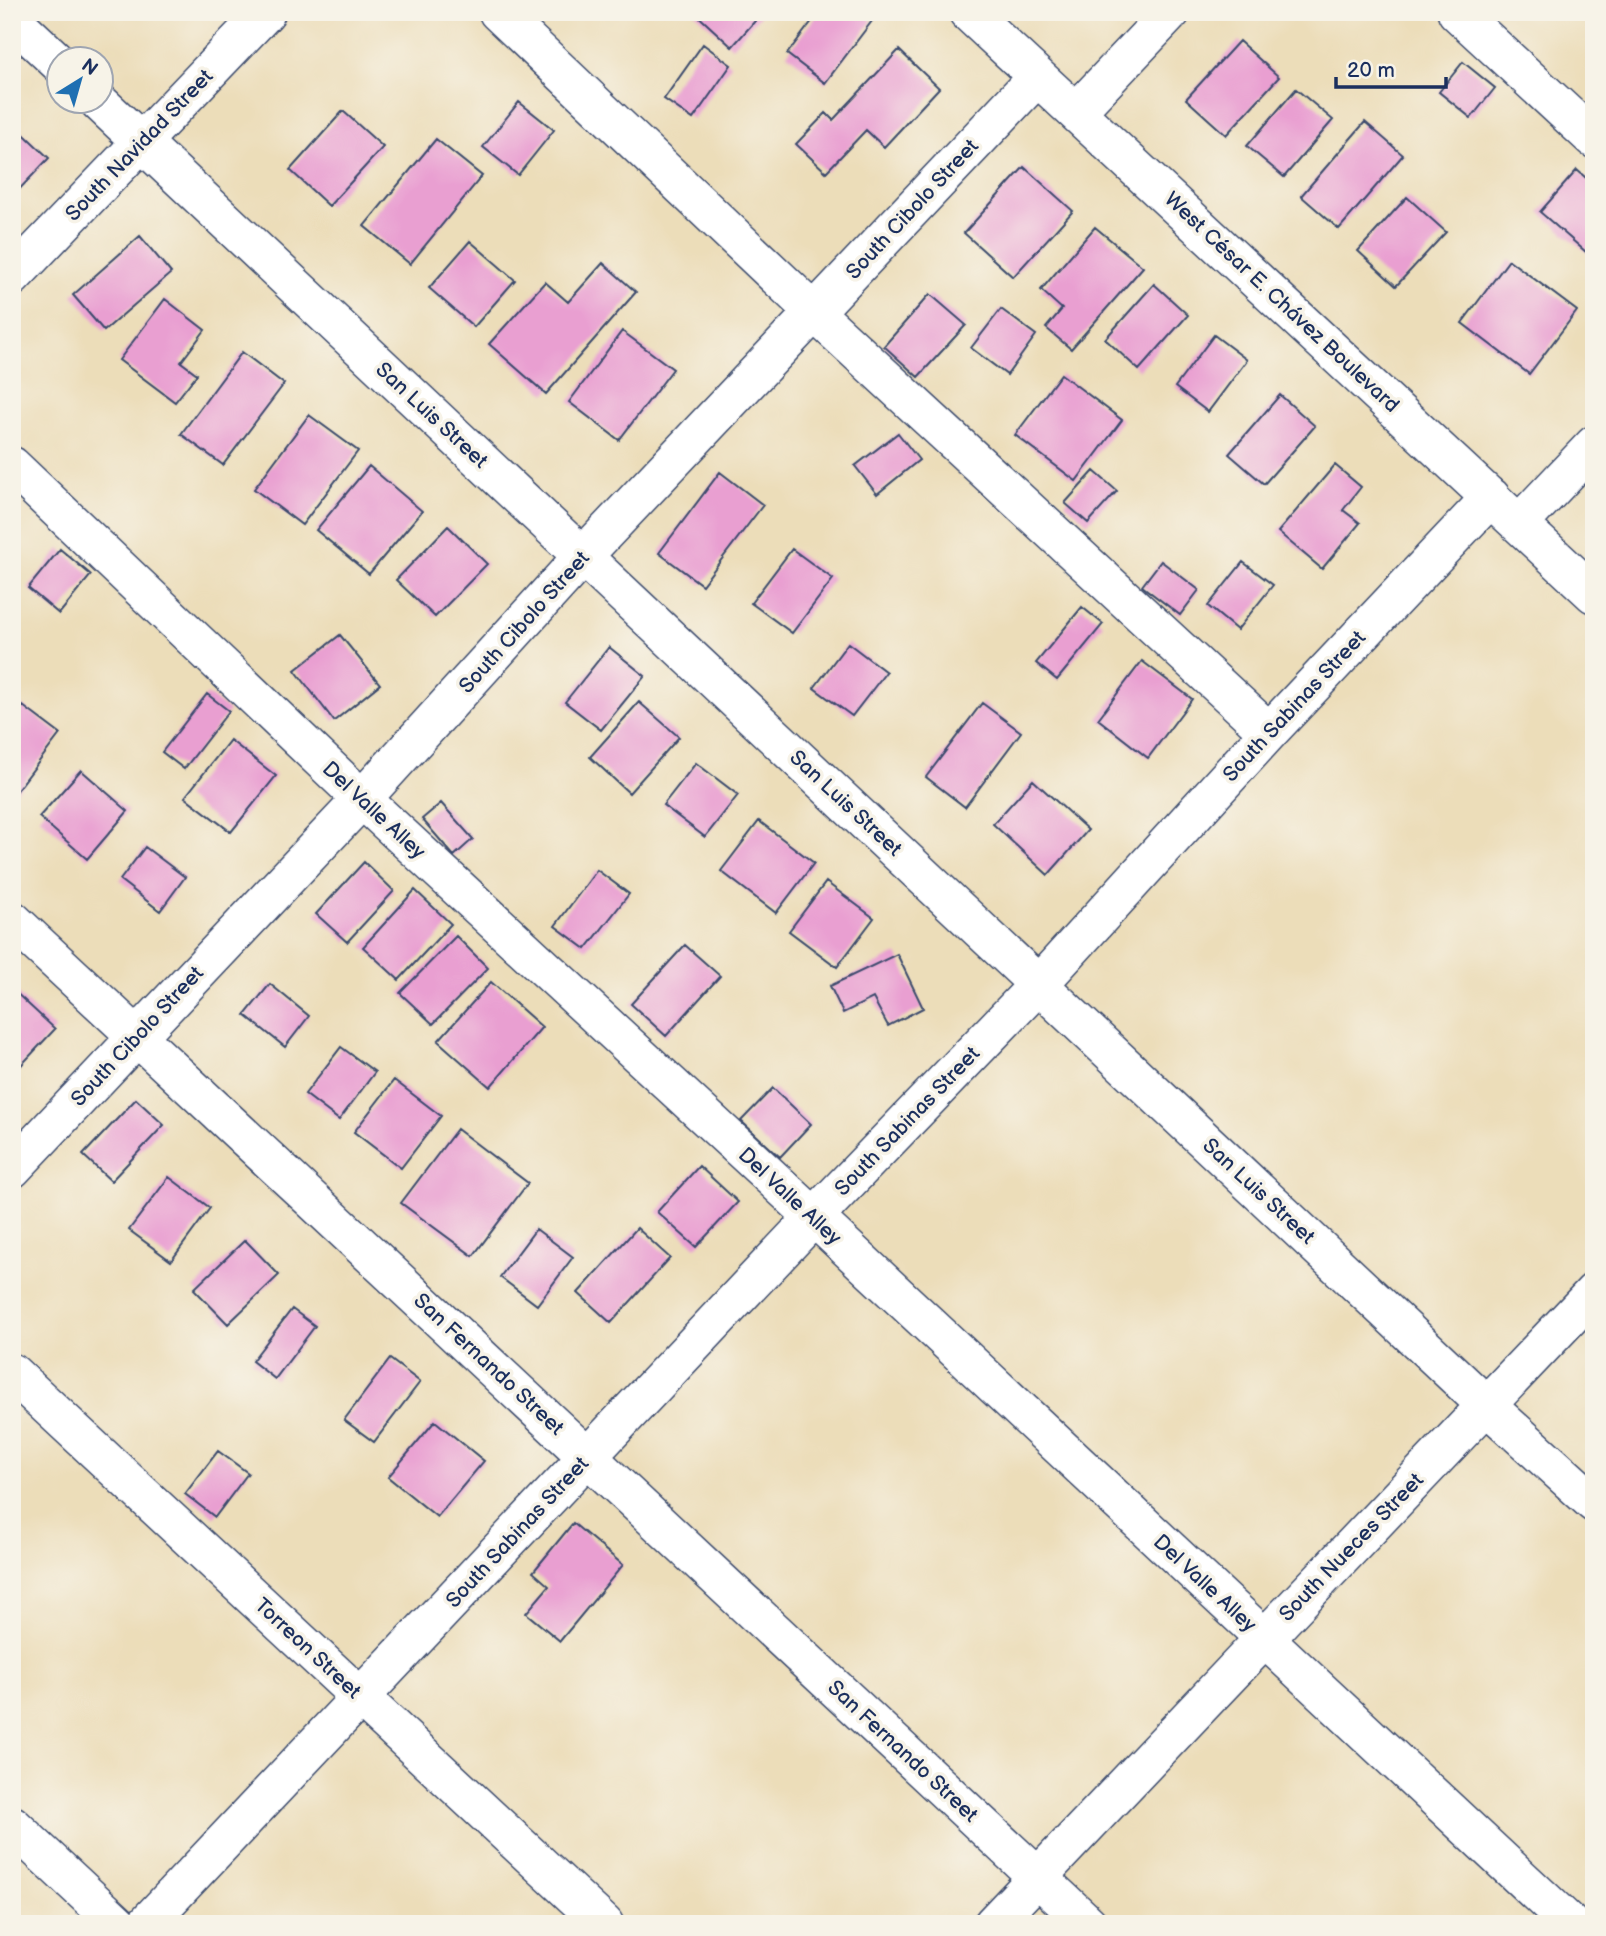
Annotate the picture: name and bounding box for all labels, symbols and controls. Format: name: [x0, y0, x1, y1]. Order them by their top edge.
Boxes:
north arrow: [46, 46, 116, 116]
scale bar: [1336, 46, 1447, 90]
text: 20 m: [1347, 58, 1395, 83]
street label: South Navidad Street: [60, 64, 218, 226]
street label: South Cibolo Street: [841, 134, 984, 285]
street label: West César E. Chávez Boulevard: [1159, 187, 1404, 418]
street label: San Luis Street: [370, 357, 493, 474]
street label: South Cibolo Street: [454, 546, 595, 699]
street label: South Sabinas Street: [1218, 625, 1371, 787]
street label: San Luis Street: [784, 745, 907, 862]
street label: Del Valle Alley: [317, 756, 431, 865]
street label: South Cibolo Street: [66, 961, 209, 1112]
street label: South Sabinas Street: [830, 1041, 985, 1201]
street label: San Luis Street: [1197, 1133, 1320, 1250]
street label: Del Valle Alley: [733, 1142, 847, 1251]
street label: San Fernando Street: [408, 1288, 569, 1441]
street label: South Sabinas Street: [441, 1451, 594, 1613]
street label: South Nueces Street: [1274, 1468, 1429, 1627]
street label: Del Valle Alley: [1148, 1529, 1262, 1638]
street label: Torreon Street: [249, 1593, 366, 1704]
street label: San Fernando Street: [822, 1675, 983, 1828]

